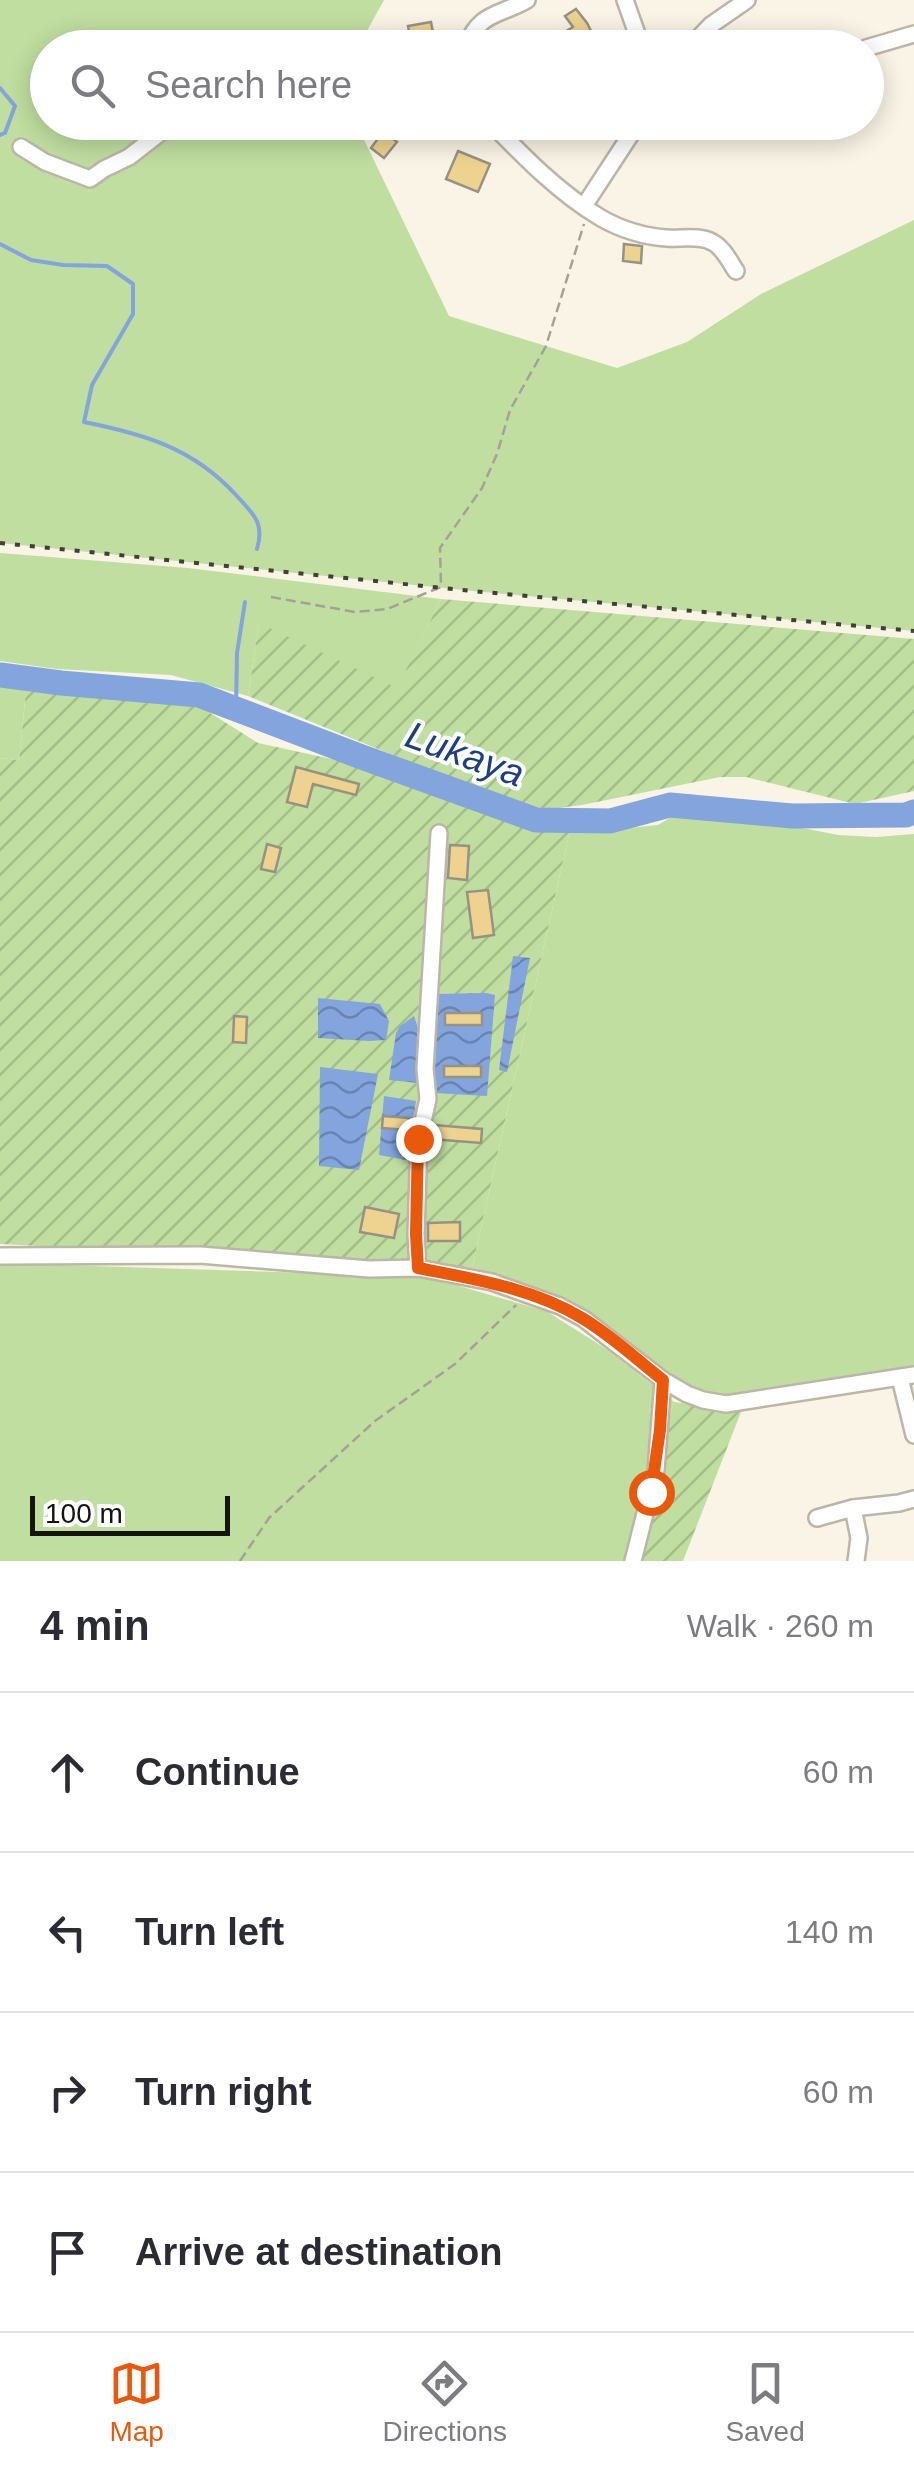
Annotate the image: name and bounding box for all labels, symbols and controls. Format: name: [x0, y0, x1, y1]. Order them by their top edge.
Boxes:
search box: [30, 30, 884, 140]
icon: search: [65, 58, 120, 113]
text: Search here: [145, 64, 352, 106]
water label: Lukaya: [400, 713, 530, 795]
route end: [396, 1117, 442, 1163]
route start: [629, 1470, 675, 1516]
scale bar: [30, 1491, 230, 1536]
text: 100 m: [45, 1498, 123, 1529]
text: 4 min: [40, 1602, 150, 1649]
text: Walk · 260 m: [687, 1608, 874, 1644]
icon: ahead: [40, 1745, 95, 1800]
text: Continue: [135, 1751, 300, 1793]
text: 60 m: [803, 1754, 874, 1790]
icon: left: [40, 1905, 95, 1960]
text: Turn left: [135, 1911, 284, 1953]
text: 140 m: [785, 1914, 874, 1950]
icon: right: [40, 2065, 95, 2120]
text: Turn right: [135, 2071, 312, 2113]
text: 60 m: [803, 2074, 874, 2110]
icon: arrive: [40, 2225, 95, 2280]
text: Arrive at destination: [135, 2231, 502, 2273]
tab: Map: [109, 2356, 164, 2448]
tab: Directions: [383, 2356, 507, 2448]
tab: Saved: [725, 2356, 805, 2448]

